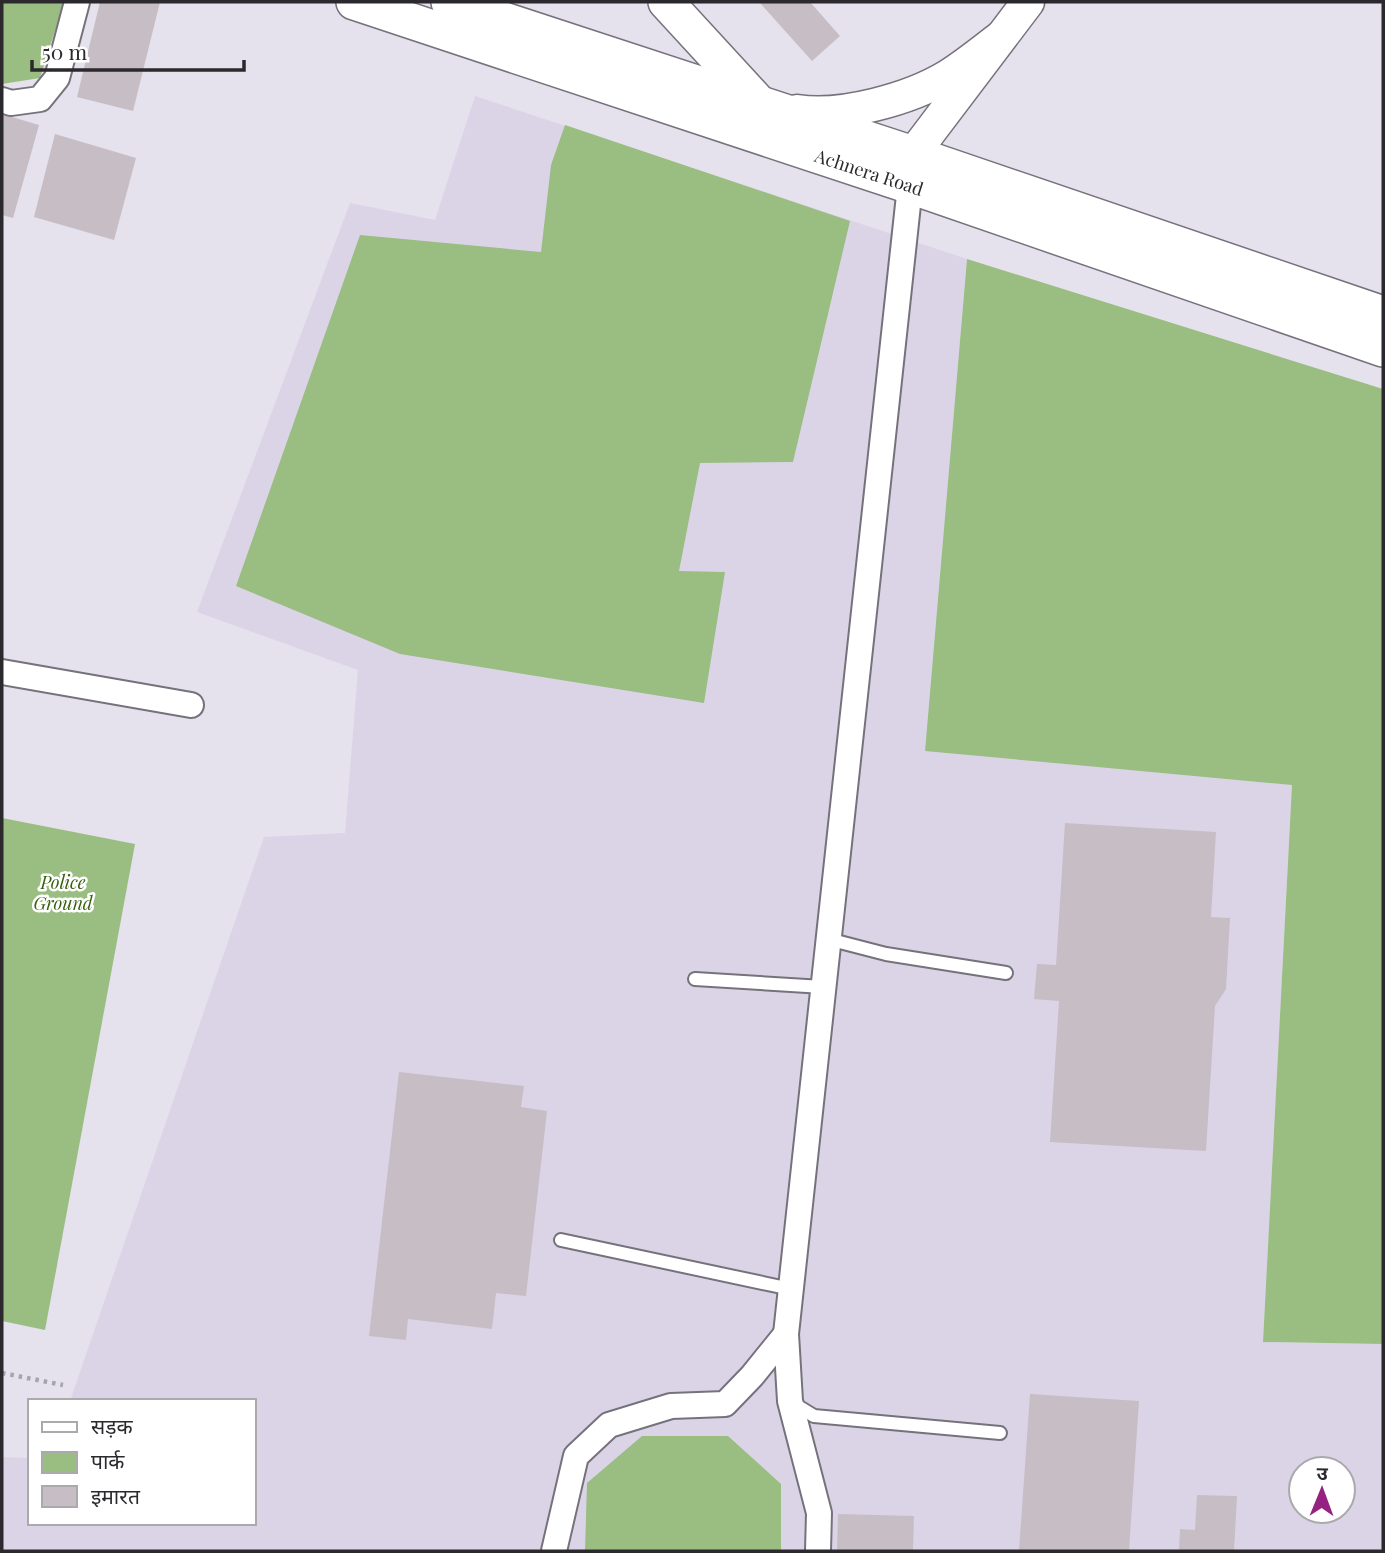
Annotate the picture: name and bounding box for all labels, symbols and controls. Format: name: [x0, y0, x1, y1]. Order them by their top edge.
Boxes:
scale bar: [32, 28, 243, 72]
text: 50 m: [42, 37, 88, 65]
street label: Achnera Road: [811, 143, 927, 201]
park label: Police Ground: [33, 870, 94, 915]
legend: [28, 1399, 256, 1525]
text: सड़क: [91, 1411, 133, 1439]
text: पार्क: [91, 1446, 125, 1474]
north arrow: [1287, 1455, 1357, 1525]
text: उ: [1317, 1459, 1329, 1485]
text: इमारत: [91, 1481, 141, 1509]

